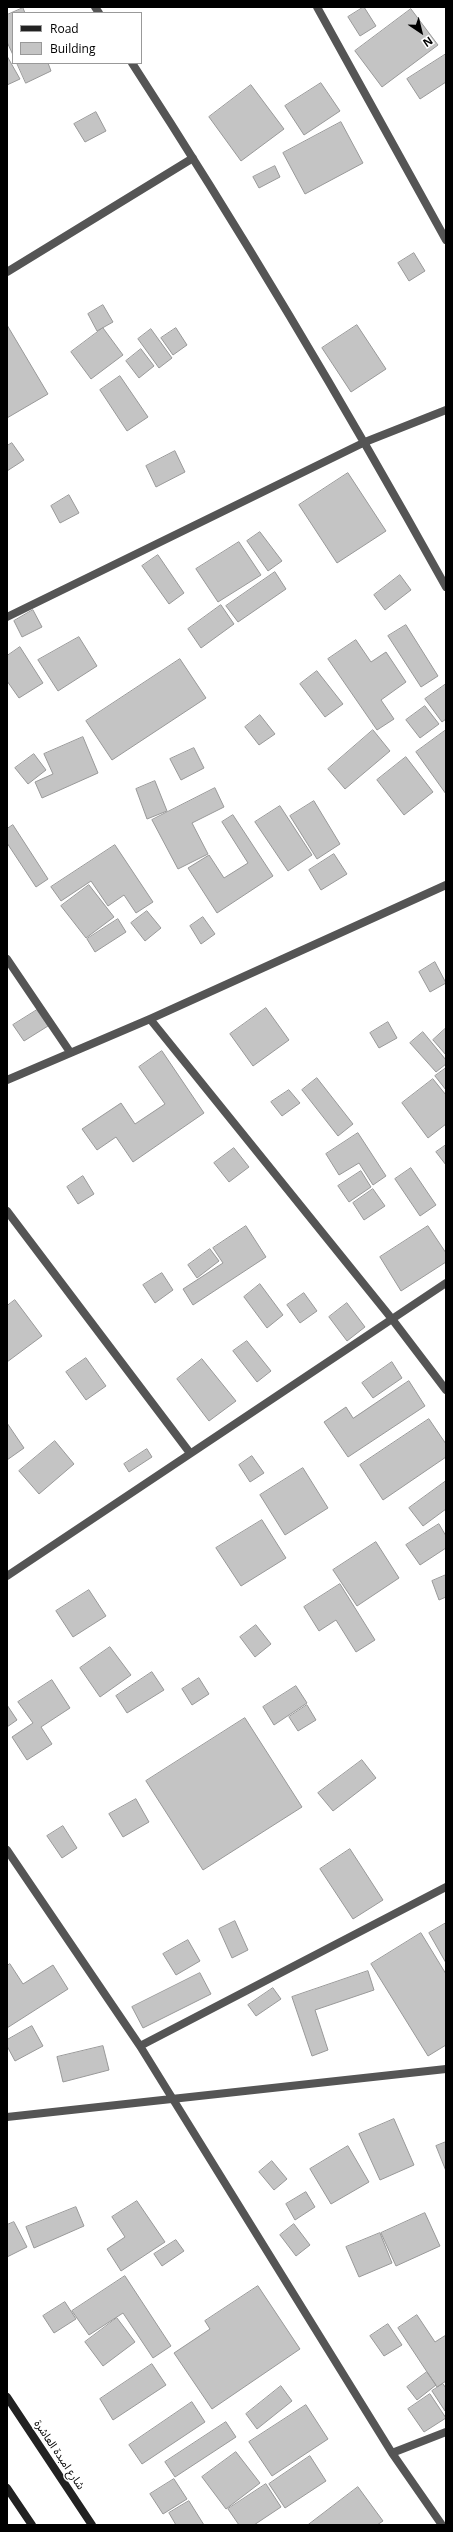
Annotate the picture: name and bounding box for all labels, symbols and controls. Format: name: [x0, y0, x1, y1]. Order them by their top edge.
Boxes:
legend: [12, 12, 142, 64]
north arrow: [401, 12, 441, 52]
text: Road: [50, 20, 79, 37]
text: N: [420, 34, 436, 51]
text: Building: [50, 40, 95, 57]
street label: شارع امبدة العاشرة: [31, 2418, 87, 2492]

